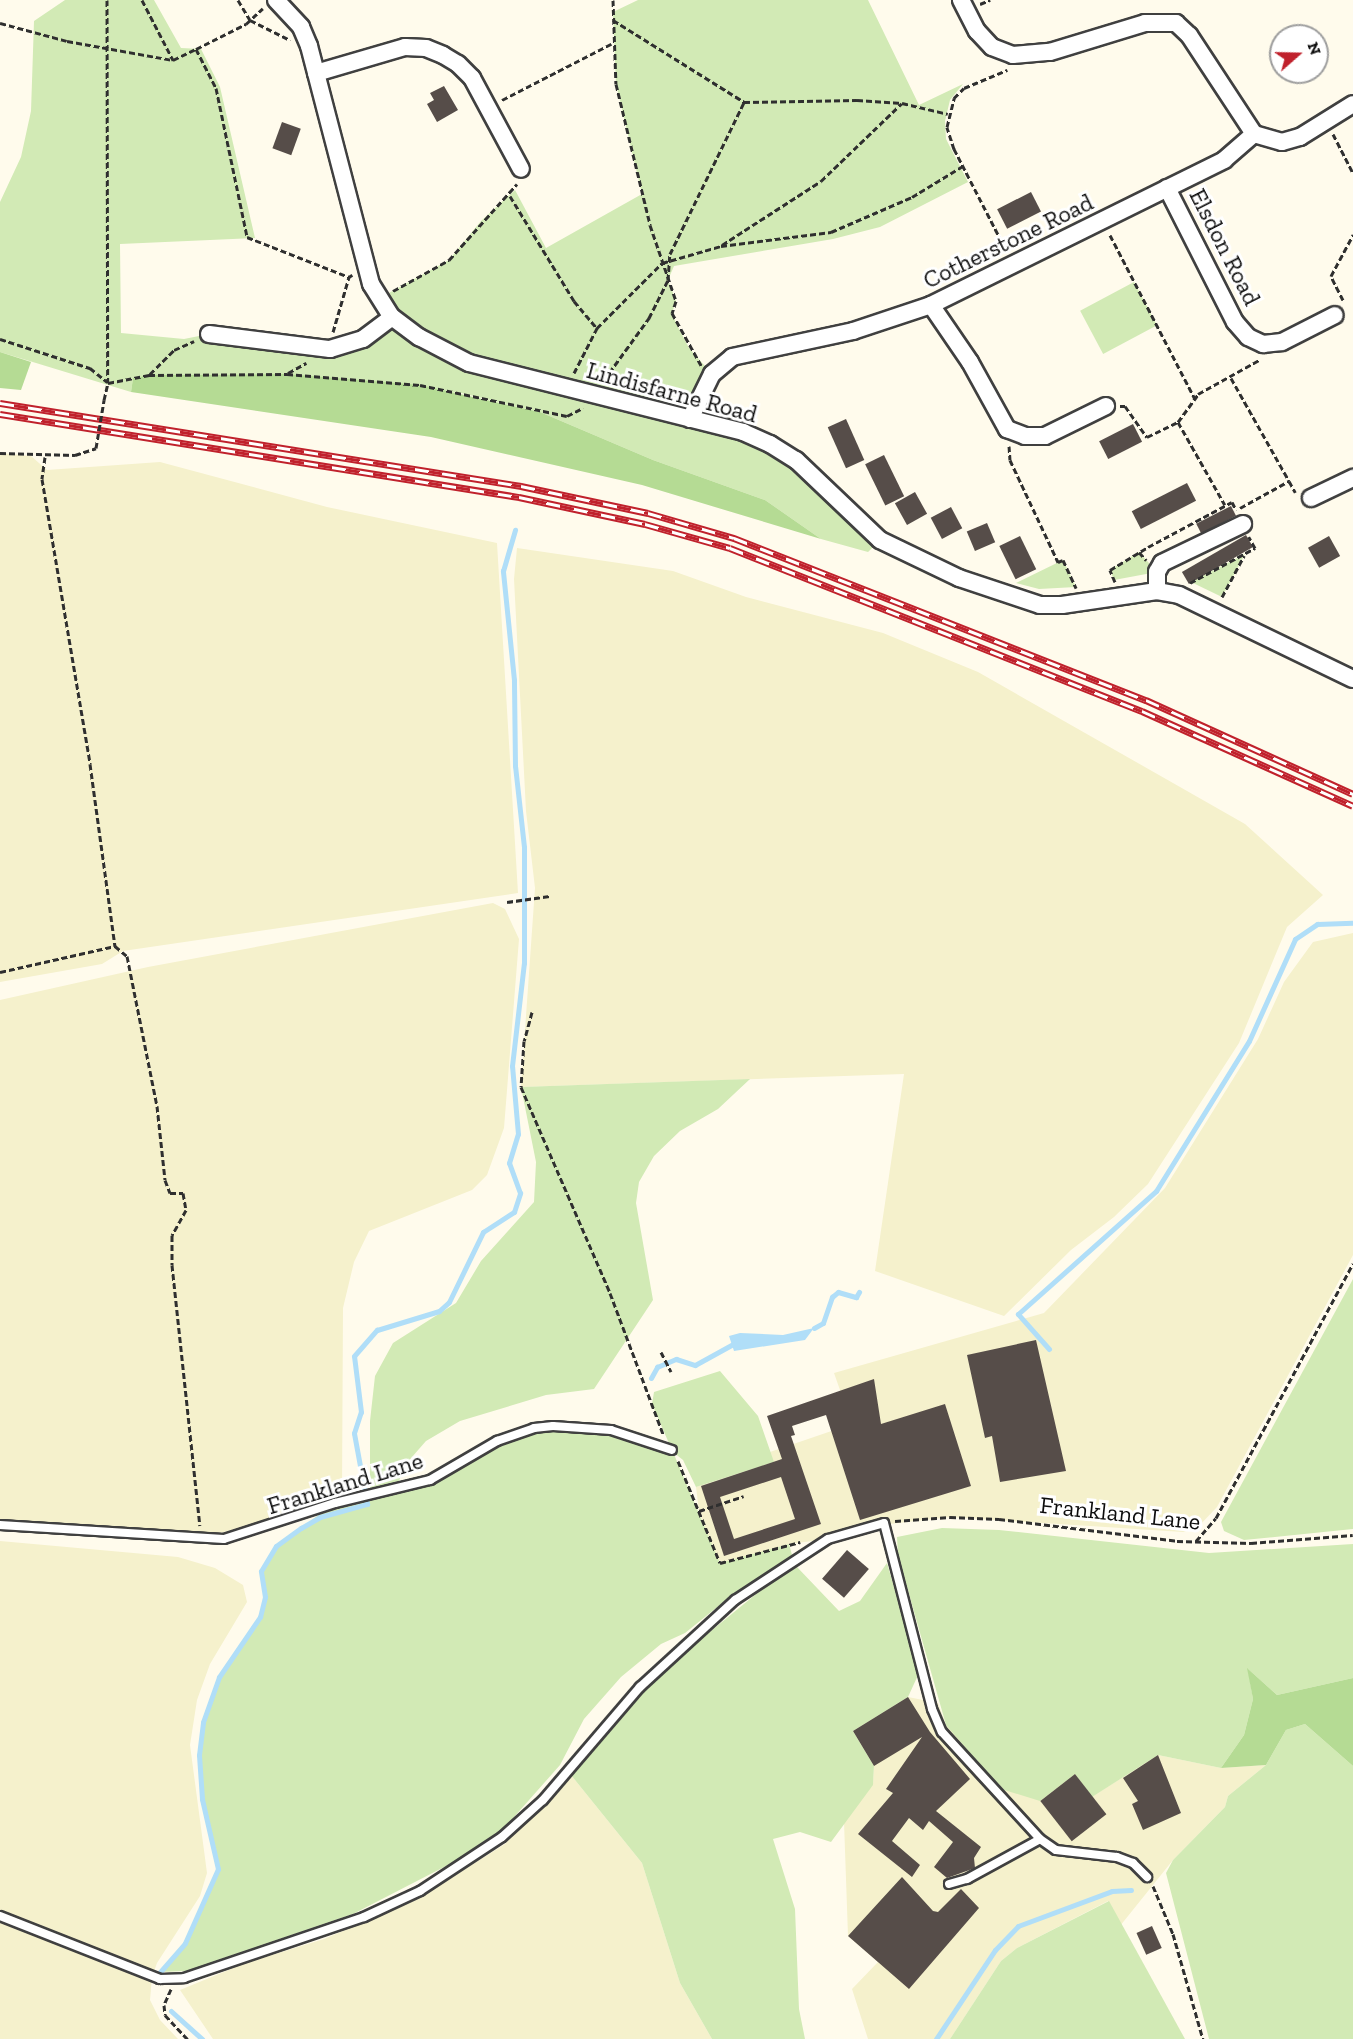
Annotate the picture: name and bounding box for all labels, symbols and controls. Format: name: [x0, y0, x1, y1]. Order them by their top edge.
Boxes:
north arrow: [1269, 24, 1329, 84]
text: N: [1303, 39, 1326, 57]
street label: Elsdon Road: [1183, 184, 1267, 310]
street label: Cotherstone Road: [918, 187, 1098, 295]
street label: Lindisfarne Road: [584, 355, 760, 429]
street label: Frankland Lane: [264, 1446, 426, 1520]
street label: Frankland Lane: [1038, 1490, 1202, 1536]

